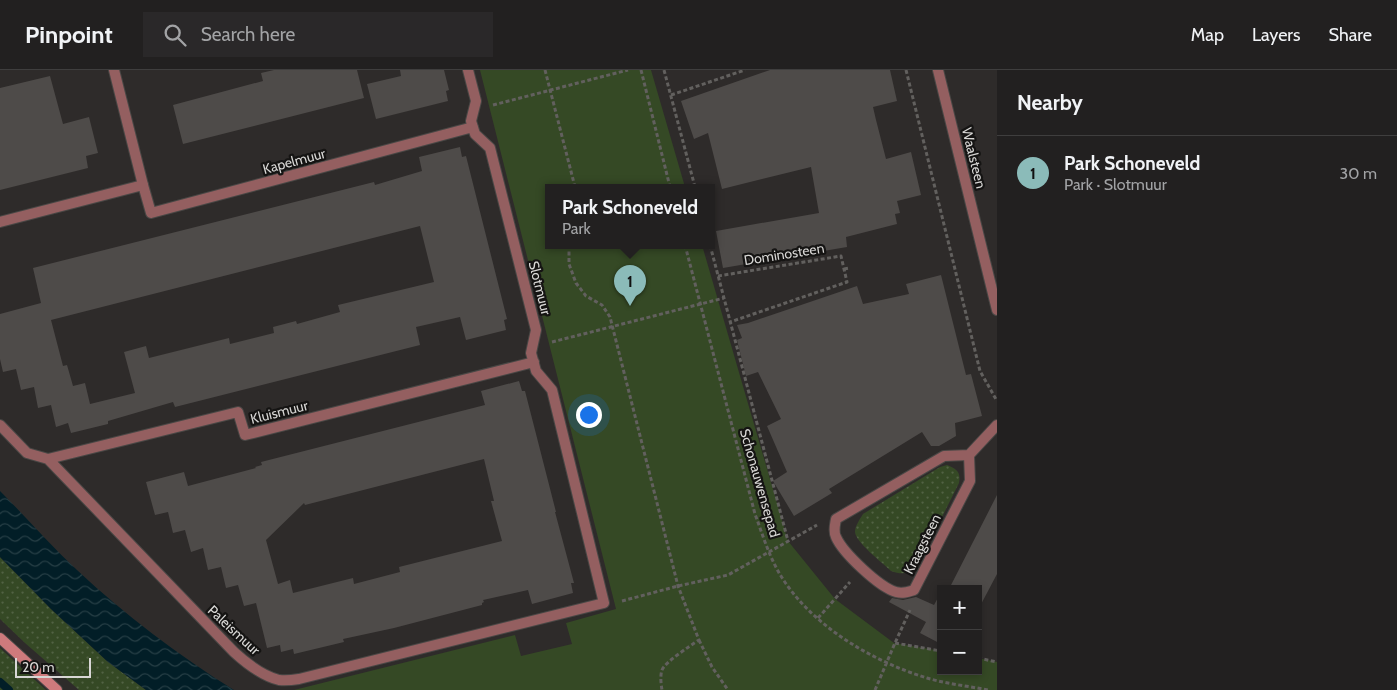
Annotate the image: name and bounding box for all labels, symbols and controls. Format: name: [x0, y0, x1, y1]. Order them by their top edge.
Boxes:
search box: [143, 12, 493, 57]
text: Pinpoint: [25, 20, 113, 49]
icon: search: [161, 21, 189, 49]
text: Search here: [201, 23, 295, 46]
text: Map: [1191, 24, 1224, 46]
text: Layers: [1252, 24, 1301, 46]
text: Share: [1329, 24, 1372, 46]
text: Nearby: [1017, 90, 1083, 115]
street label: Waalsteen: [958, 126, 990, 190]
street label: Kapelmuur: [261, 144, 328, 178]
text: Park Schoneveld: [1064, 152, 1200, 175]
text: 1: [1030, 164, 1036, 183]
text: 30 m: [1340, 164, 1377, 183]
text: Park · Slotmuur: [1064, 175, 1167, 194]
popup: [545, 184, 715, 249]
text: Park Schoneveld: [562, 196, 698, 219]
text: Park: [562, 219, 591, 238]
street label: Dominosteen: [742, 239, 826, 269]
street label: Slotmuur: [525, 259, 556, 317]
pin: 1: [614, 265, 646, 306]
street label: Kluismuur: [248, 396, 310, 428]
your location: [576, 402, 602, 428]
street label: Schonauwensepad: [736, 427, 784, 539]
street label: Kraagsteen: [899, 511, 945, 577]
map controls: [937, 585, 982, 675]
button: +: [937, 585, 982, 630]
street label: Paleismuur: [204, 601, 264, 659]
button: −: [937, 630, 982, 675]
scale bar: [15, 655, 91, 678]
text: 20 m: [22, 658, 55, 676]

